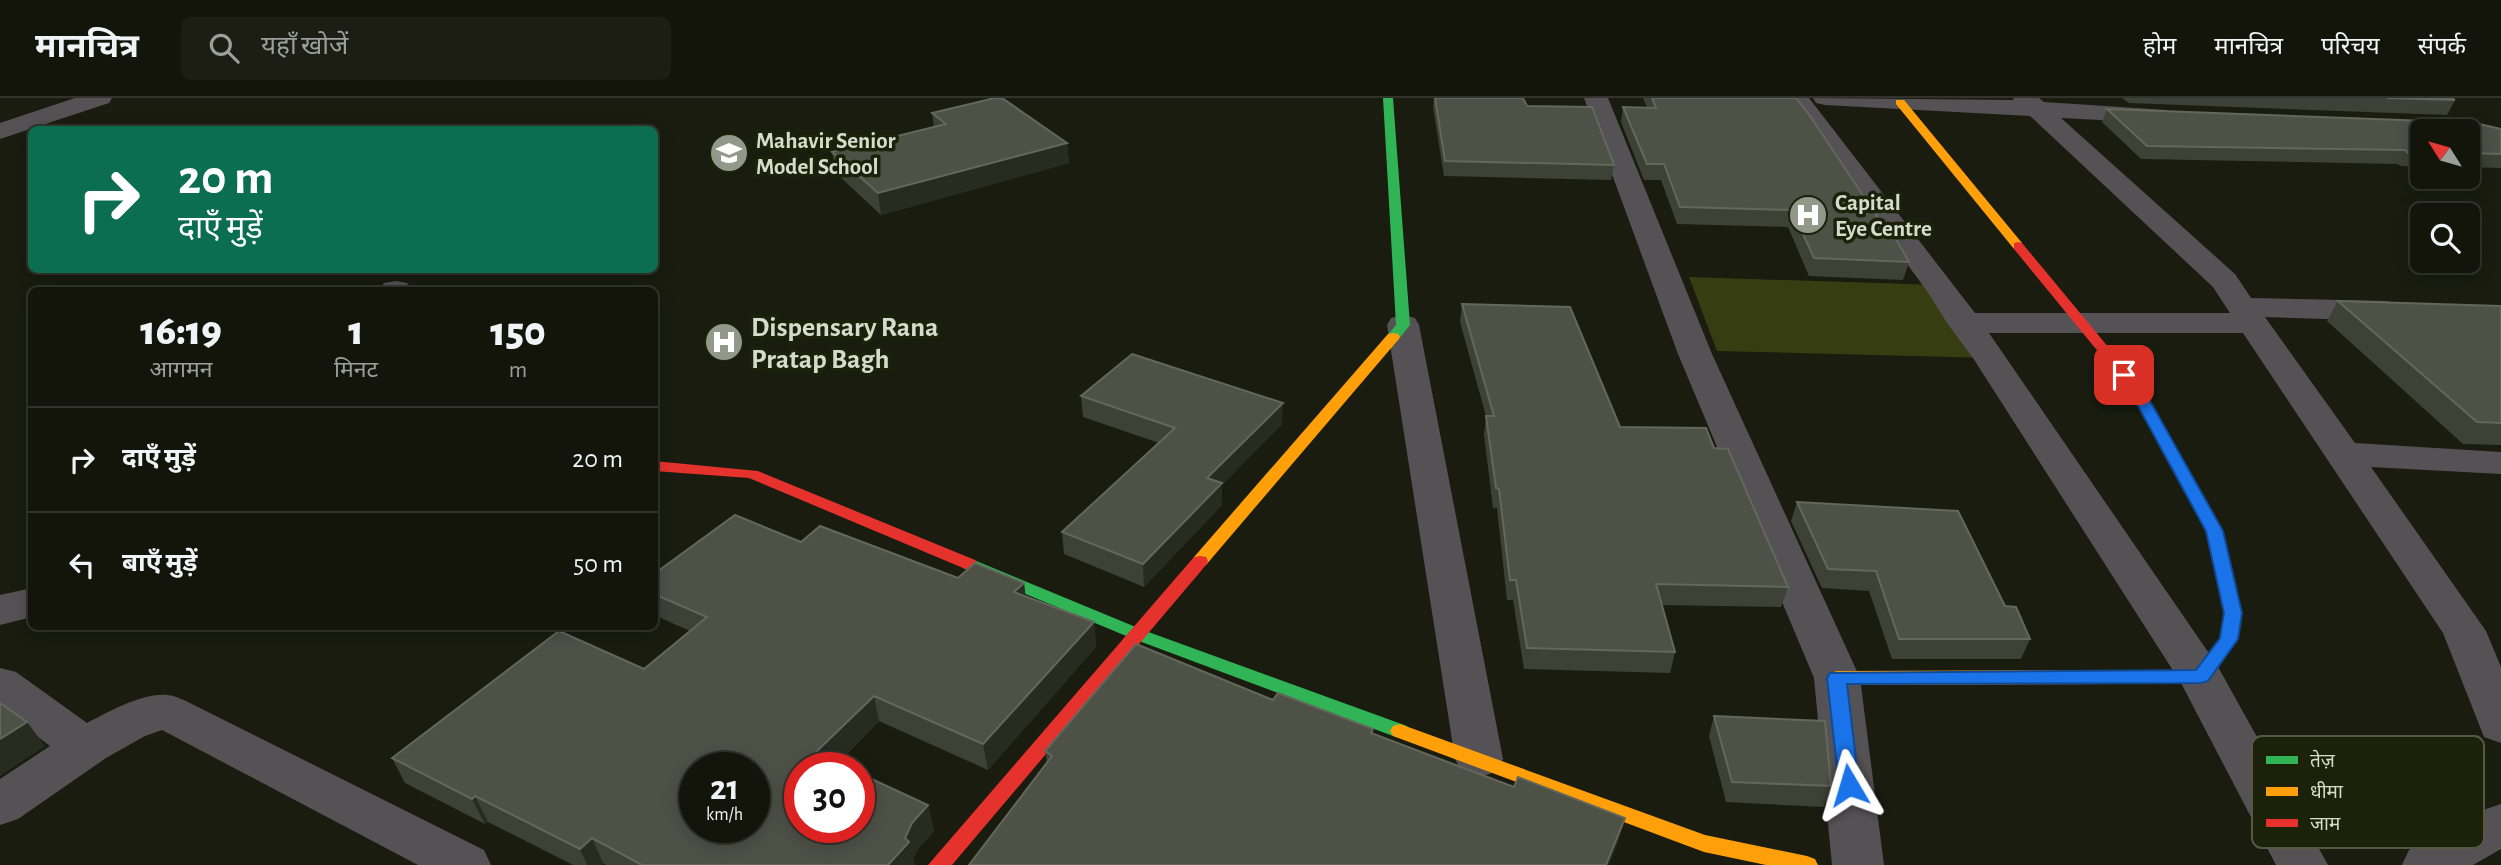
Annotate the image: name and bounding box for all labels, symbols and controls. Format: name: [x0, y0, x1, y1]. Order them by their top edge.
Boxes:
search box: [181, 17, 671, 80]
icon: search: [205, 29, 243, 67]
text: मानचित्र: [35, 31, 139, 64]
text: यहाँ खोजें: [261, 33, 348, 59]
text: होम: [2143, 35, 2176, 59]
text: मानचित्र: [2214, 35, 2283, 59]
text: परिचय: [2321, 35, 2380, 59]
text: संपर्क: [2418, 35, 2466, 59]
north arrow: [2410, 119, 2480, 189]
map controls: [2410, 119, 2480, 273]
place label: Mahavir Senior Model School: [756, 130, 895, 179]
school or university icon: Mahavir Senior Model School: [708, 132, 750, 174]
icon: right: [63, 154, 154, 245]
text: 20 m: [178, 154, 274, 203]
place label: Capital Eye Centre: [1835, 192, 1932, 241]
hospital icon: Capital Eye Centre: [1787, 194, 1829, 236]
button: search: [2410, 203, 2480, 273]
text: दाएँ मुड़ें: [178, 212, 263, 244]
text: 16:19: [140, 310, 222, 352]
text: 1: [348, 310, 364, 352]
text: 150: [490, 311, 546, 353]
place label: Dispensary Rana Pratap Bagh: [751, 314, 938, 374]
hospital icon: Dispensary Rana Pratap Bagh: [703, 321, 745, 363]
pin: [2094, 345, 2154, 405]
icon: arrive: [2105, 356, 2143, 394]
text: आगमन: [149, 359, 212, 382]
text: मिनट: [334, 359, 378, 382]
text: m: [509, 359, 527, 382]
icon: right: [63, 441, 101, 479]
text: दाएँ मुड़ें: [122, 445, 196, 471]
text: 20 m: [572, 446, 623, 472]
icon: left: [63, 546, 101, 584]
text: बाएँ मुड़ें: [122, 550, 197, 576]
text: 50 m: [573, 551, 623, 577]
legend: [2252, 736, 2484, 848]
position arrow: [1812, 748, 1886, 822]
text: तेज़: [2310, 749, 2336, 771]
speed limit sign: 30: [784, 752, 875, 843]
text: 21: [710, 771, 739, 806]
text: धीमा: [2310, 781, 2344, 802]
text: km/h: [706, 806, 743, 824]
text: जाम: [2310, 815, 2341, 834]

